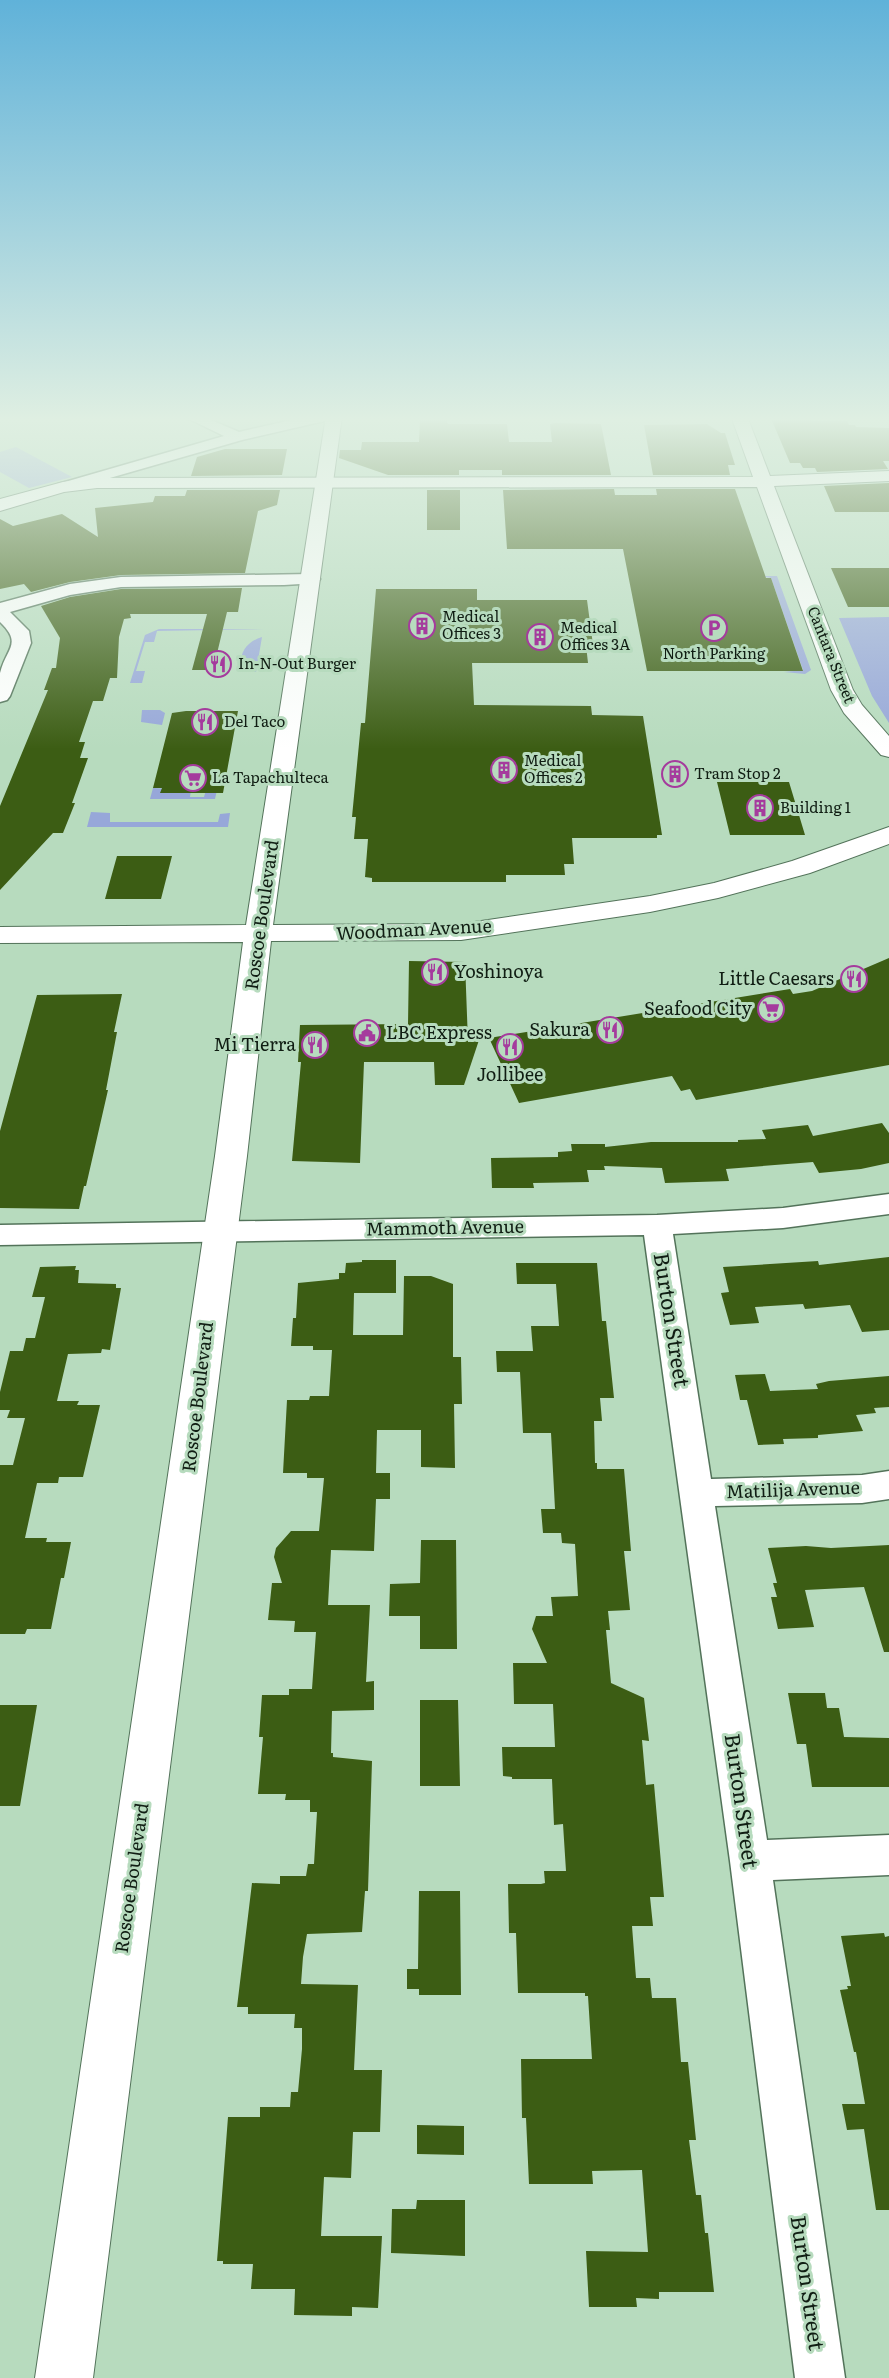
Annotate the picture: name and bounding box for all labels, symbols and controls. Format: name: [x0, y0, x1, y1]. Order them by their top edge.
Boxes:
street label: Cantara Street: [802, 603, 862, 706]
place label: Medical Offices 3: [442, 604, 501, 644]
building icon: Medical Offices 3: [407, 611, 437, 641]
parking icon: North Parking: [699, 613, 729, 643]
place label: Medical Offices 3A: [560, 615, 630, 655]
building icon: Medical Offices 3A: [525, 622, 555, 652]
place label: North Parking: [663, 641, 766, 664]
restaurant icon: In-N-Out Burger: [203, 649, 233, 679]
place label: In-N-Out Burger: [238, 651, 356, 674]
restaurant icon: Del Taco: [190, 707, 220, 737]
place label: Del Taco: [224, 709, 285, 732]
place label: Medical Offices 2: [524, 748, 583, 788]
building icon: Medical Offices 2: [489, 755, 519, 785]
building icon: Tram Stop 2: [660, 759, 690, 789]
place label: Tram Stop 2: [694, 761, 781, 784]
supermarket icon: La Tapachulteca: [178, 763, 208, 793]
place label: La Tapachulteca: [212, 765, 329, 788]
building icon: Building 1: [745, 793, 775, 823]
place label: Building 1: [780, 795, 851, 818]
street label: Roscoe Boulevard: [237, 838, 284, 992]
street label: Woodman Avenue: [335, 911, 492, 946]
restaurant icon: Yoshinoya: [420, 957, 450, 987]
place label: Yoshinoya: [454, 957, 544, 984]
place label: Little Caesars: [718, 964, 834, 991]
restaurant icon: Little Caesars: [839, 964, 869, 994]
place label: Seafood City: [644, 994, 753, 1021]
supermarket icon: Seafood City: [756, 994, 786, 1024]
place label: Sakura: [529, 1015, 590, 1042]
restaurant icon: Sakura: [595, 1015, 625, 1045]
public building icon: LBC Express: [352, 1018, 382, 1048]
place label: LBC Express: [386, 1018, 492, 1045]
place label: Mi Tierra: [214, 1030, 296, 1057]
restaurant icon: Mi Tierra: [300, 1030, 330, 1060]
restaurant icon: Jollibee: [495, 1032, 525, 1062]
place label: Jollibee: [477, 1060, 543, 1087]
street label: Mammoth Avenue: [366, 1212, 524, 1241]
street label: Burton Street: [648, 1250, 699, 1390]
street label: Roscoe Boulevard: [174, 1320, 219, 1474]
street label: Matilija Avenue: [726, 1473, 860, 1504]
street label: Burton Street: [719, 1731, 768, 1871]
street label: Roscoe Boulevard: [107, 1801, 154, 1955]
street label: Burton Street: [785, 2213, 834, 2353]

